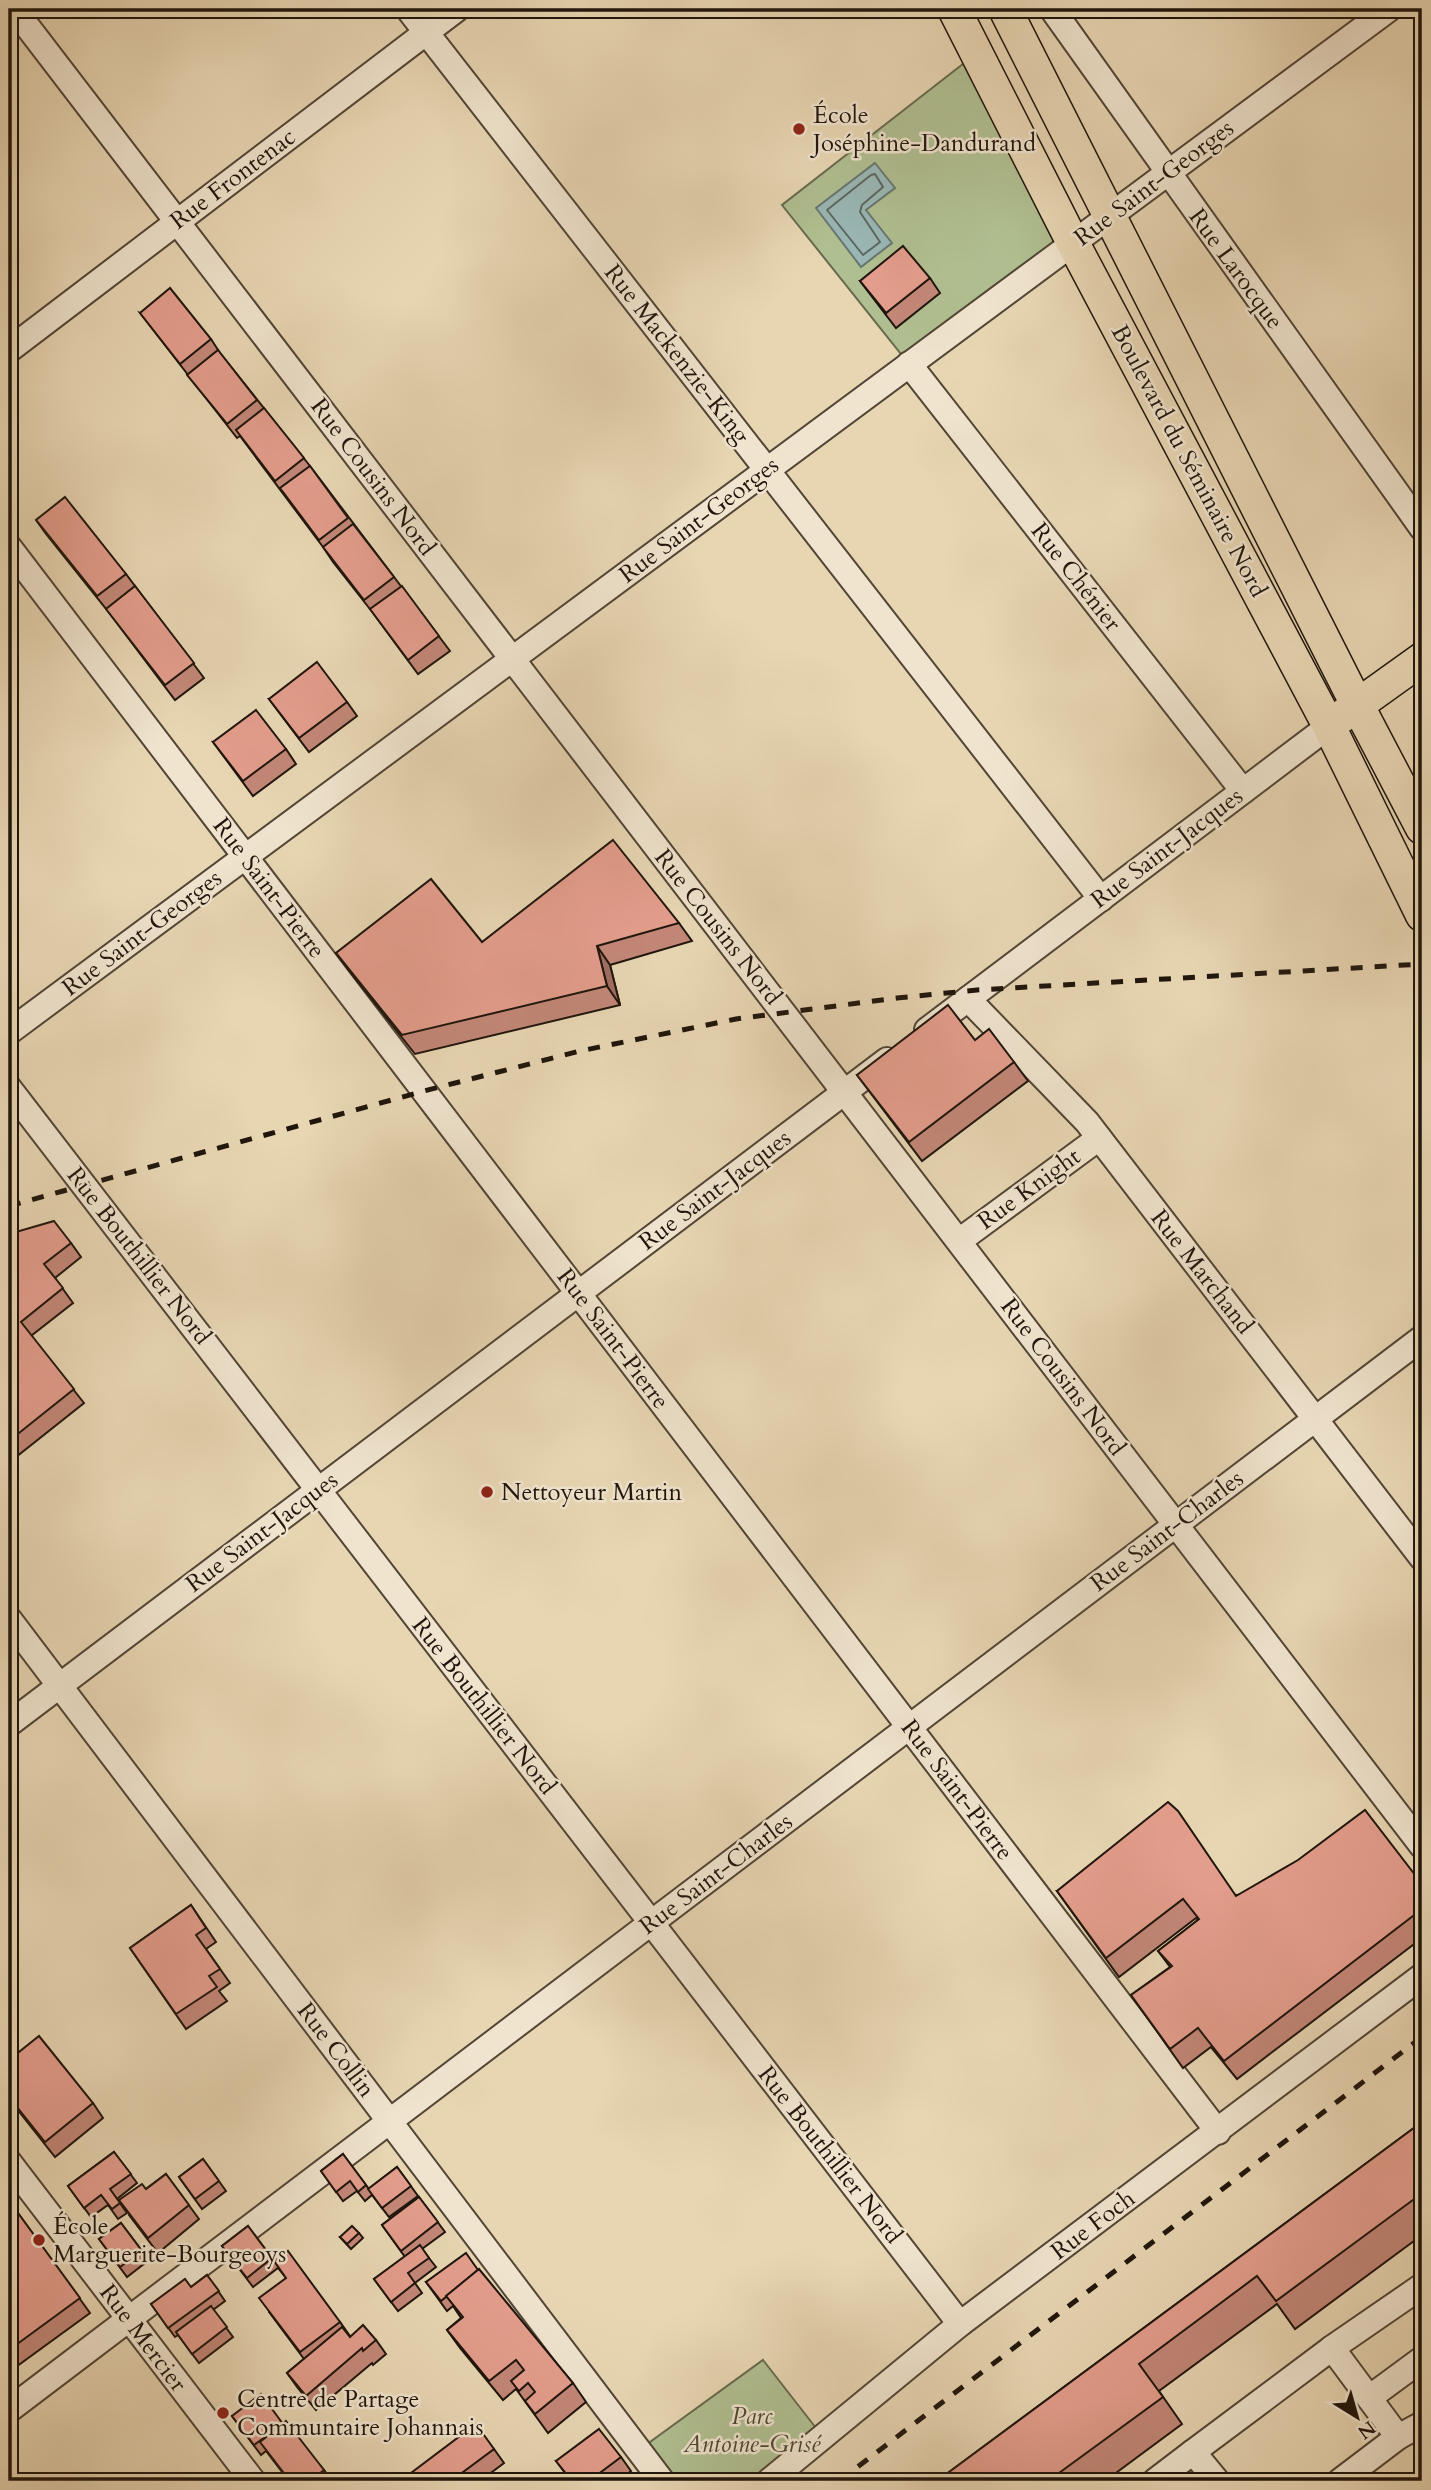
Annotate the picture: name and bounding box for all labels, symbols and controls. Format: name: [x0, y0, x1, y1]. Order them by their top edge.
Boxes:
place label: École Joséphine-Dandurand: [810, 99, 1036, 160]
street label: Rue Saint-Georges: [1067, 112, 1241, 254]
street label: Rue Frontenac: [163, 121, 303, 237]
marker: École Joséphine-Dandurand: [791, 121, 807, 137]
street label: Rue Larocque: [1181, 202, 1291, 336]
street label: Rue Mackenzie-King: [597, 257, 758, 451]
street label: Boulevard du Séminaire Nord: [1103, 319, 1275, 603]
street label: Rue Cousins Nord: [303, 391, 443, 563]
street label: Rue Saint-Georges: [612, 449, 786, 591]
street label: Rue Chénier: [1023, 516, 1129, 638]
street label: Rue Saint-Jacques: [1084, 780, 1250, 916]
street label: Rue Saint-Pierre: [205, 811, 333, 965]
street label: Rue Cousins Nord: [647, 842, 789, 1012]
street label: Rue Saint-Georges: [55, 862, 229, 1004]
street label: Rue Saint-Jacques: [632, 1122, 798, 1258]
street label: Rue Knight: [971, 1140, 1087, 1238]
street label: Rue Bouthillier Nord: [59, 1160, 219, 1352]
street label: Rue Marchand: [1143, 1203, 1261, 1341]
street label: Rue Saint-Pierre: [549, 1262, 677, 1416]
street label: Rue Cousins Nord: [993, 1291, 1133, 1463]
street label: Rue Saint-Charles: [1084, 1462, 1250, 1600]
street label: Rue Saint-Jacques: [179, 1464, 345, 1600]
place label: Nettoyeur Martin: [501, 1476, 683, 1509]
marker: Nettoyeur Martin: [479, 1484, 495, 1500]
street label: Rue Bouthillier Nord: [404, 1610, 564, 1802]
street label: Rue Saint-Pierre: [893, 1713, 1021, 1867]
street label: Rue Saint-Charles: [633, 1805, 799, 1943]
street label: Rue Collin: [289, 1996, 383, 2105]
street label: Rue Bouthillier Nord: [750, 2059, 910, 2251]
street label: Rue Foch: [1044, 2182, 1142, 2268]
place label: École Marguerite-Bourgeoys: [53, 2210, 286, 2271]
marker: École Marguerite-Bourgeoys: [31, 2232, 47, 2248]
street label: Rue Mercier: [92, 2277, 194, 2399]
north arrow: [1322, 2382, 1392, 2452]
place label: Centre de Partage Communtaire Johannais: [237, 2383, 484, 2444]
park label: Parc Antoine-Grisé: [682, 2400, 822, 2461]
marker: Centre de Partage Communtaire Johannais: [215, 2405, 231, 2421]
text: N: [1352, 2414, 1381, 2445]

